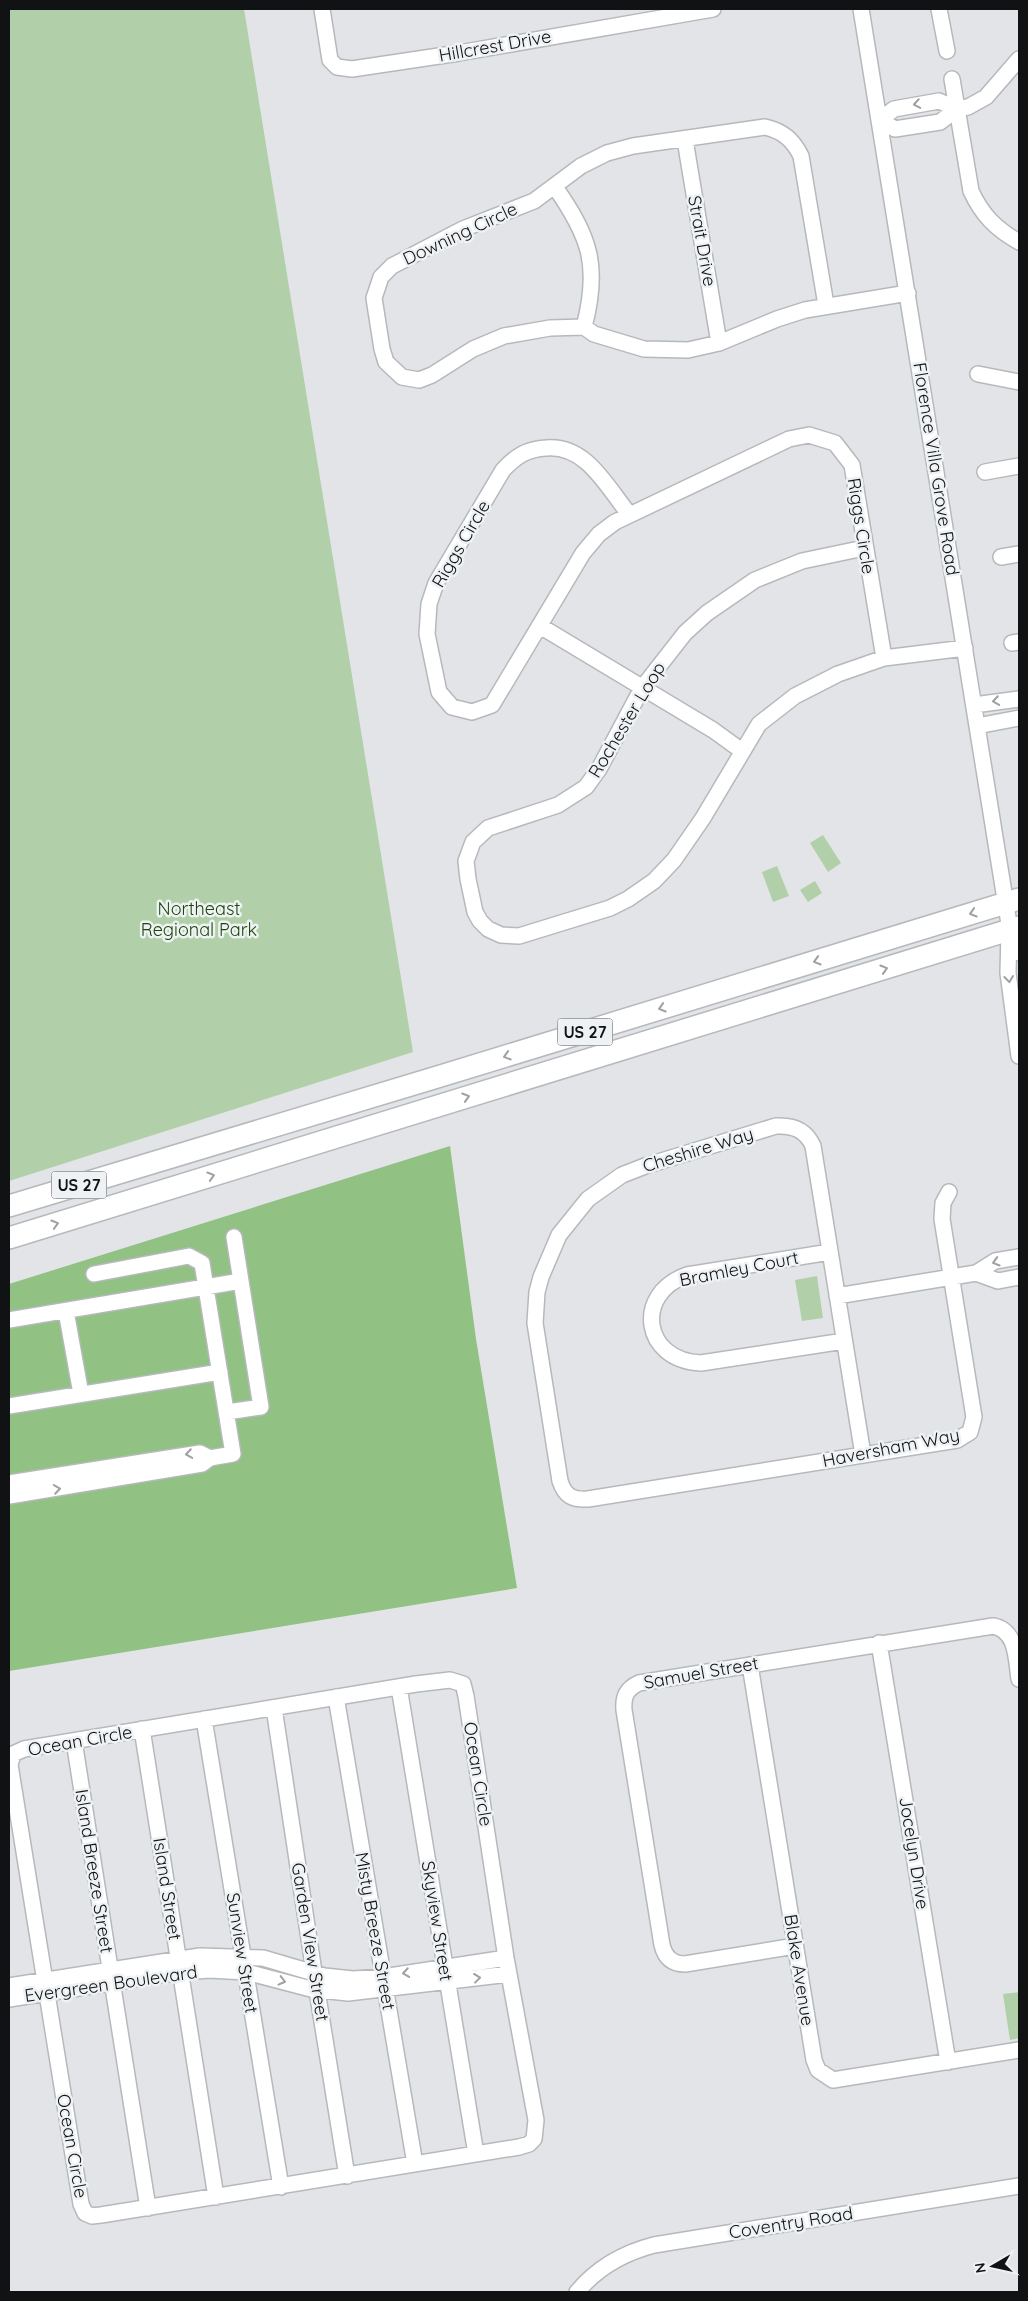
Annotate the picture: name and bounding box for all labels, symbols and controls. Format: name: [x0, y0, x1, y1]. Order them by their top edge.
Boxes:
street label: Hillcrest Drive: [437, 24, 553, 67]
one-way arrow: [913, 99, 922, 109]
street label: Strait Drive: [683, 194, 722, 288]
street label: Downing Circle: [399, 197, 521, 270]
street label: Florence Villa Grove Road: [908, 361, 965, 577]
street label: Riggs Circle: [843, 476, 880, 576]
street label: Riggs Circle: [426, 496, 495, 592]
street label: Rochester Loop: [583, 657, 670, 782]
one-way arrow: [992, 696, 1001, 706]
park label: Northeast Regional Park: [141, 897, 257, 941]
one-way arrow: [969, 907, 977, 917]
one-way arrow: [814, 955, 822, 965]
one-way arrow: [879, 964, 888, 974]
one-way arrow: [1003, 975, 1014, 983]
one-way arrow: [658, 1003, 667, 1013]
road number: US 27: [558, 1019, 612, 1046]
one-way arrow: [503, 1050, 511, 1060]
one-way arrow: [462, 1093, 470, 1103]
street label: Cheshire Way: [640, 1122, 756, 1177]
one-way arrow: [206, 1171, 214, 1181]
road number: US 27: [52, 1172, 106, 1198]
one-way arrow: [51, 1219, 59, 1229]
street label: Bramley Court: [677, 1246, 800, 1291]
one-way arrow: [992, 1256, 1001, 1267]
street label: Haversham Way: [820, 1423, 962, 1472]
one-way arrow: [185, 1449, 193, 1459]
one-way arrow: [53, 1484, 61, 1494]
street label: Samuel Street: [642, 1651, 760, 1694]
street label: Ocean Circle: [26, 1720, 134, 1761]
street label: Ocean Circle: [459, 1720, 498, 1828]
street label: Island Breeze Street: [70, 1787, 119, 1954]
street label: Jocelyn Drive: [894, 1795, 935, 1911]
street label: Island Street: [148, 1836, 187, 1942]
street label: Misty Breeze Street: [350, 1850, 401, 2012]
street label: Skyview Street: [417, 1859, 458, 1983]
street label: Garden View Street: [287, 1861, 334, 2023]
street label: Sunview Street: [222, 1891, 263, 2015]
street label: Blake Avenue: [779, 1913, 820, 2027]
street label: Evergreen Boulevard: [23, 1960, 199, 2007]
one-way arrow: [402, 1967, 410, 1978]
one-way arrow: [473, 1973, 481, 1984]
one-way arrow: [277, 1975, 286, 1986]
street label: Ocean Circle: [52, 2092, 93, 2200]
street label: Coventry Road: [727, 2201, 855, 2244]
north arrow: [968, 2241, 1018, 2291]
text: N: [970, 2262, 990, 2275]

